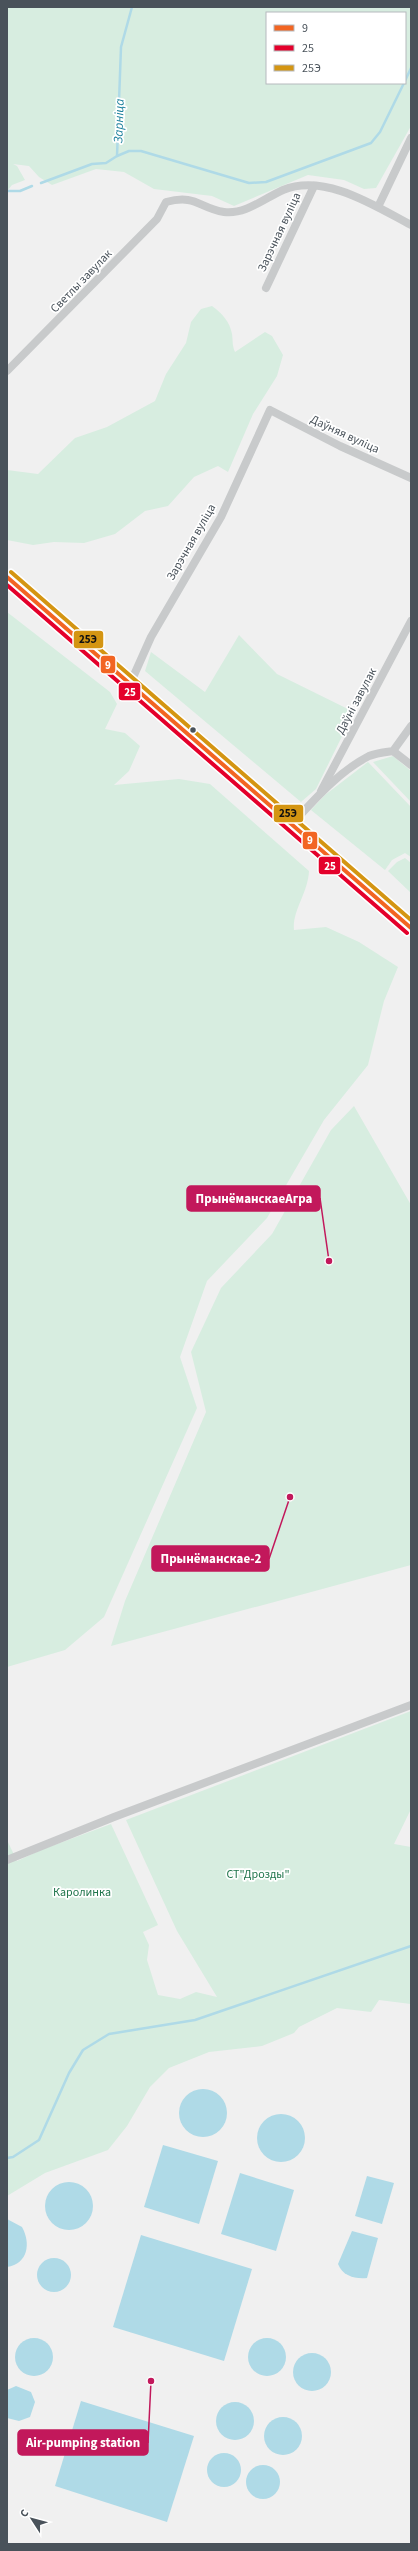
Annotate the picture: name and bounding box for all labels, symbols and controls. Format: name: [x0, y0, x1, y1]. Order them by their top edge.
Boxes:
legend: [266, 12, 406, 84]
text: 9: [302, 20, 308, 37]
text: 25: [302, 40, 314, 57]
text: 25Э: [302, 60, 321, 77]
water label: Зарніца: [109, 98, 129, 144]
street label: Зарэчная вуліца: [254, 190, 305, 275]
street label: Светлы завулак: [47, 246, 116, 317]
street label: Даўняя вуліца: [307, 411, 382, 458]
street label: Зарэчная вуліца: [163, 501, 220, 584]
line badge: 25Э: [73, 630, 104, 649]
text: 25Э: [79, 632, 97, 647]
line badge: 9: [100, 655, 116, 674]
text: 9: [105, 658, 111, 673]
street label: Даўні завулак: [332, 665, 381, 737]
line badge: 25: [118, 682, 141, 701]
text: 25: [124, 685, 136, 700]
unlabelled marker: [188, 725, 198, 735]
line badge: 25Э: [273, 804, 304, 823]
text: 25Э: [279, 806, 297, 821]
line badge: 9: [302, 831, 318, 850]
text: 9: [307, 833, 313, 848]
line badge: 25: [318, 856, 341, 875]
text: 25: [324, 859, 336, 874]
callout: ПрынёманскаеАгра: [187, 1186, 320, 1211]
text: ПрынёманскаеАгра: [196, 1190, 313, 1208]
callout: Прынёманскае-2: [152, 1546, 269, 1571]
text: Прынёманскае-2: [161, 1550, 262, 1568]
park label: СТ"Дрозды": [226, 1866, 290, 1883]
park label: Каролинка: [53, 1884, 111, 1901]
callout: Air-pumping station: [18, 2430, 148, 2455]
text: Air-pumping station: [25, 2434, 140, 2452]
north arrow: [12, 2499, 52, 2539]
text: С: [16, 2506, 33, 2520]

